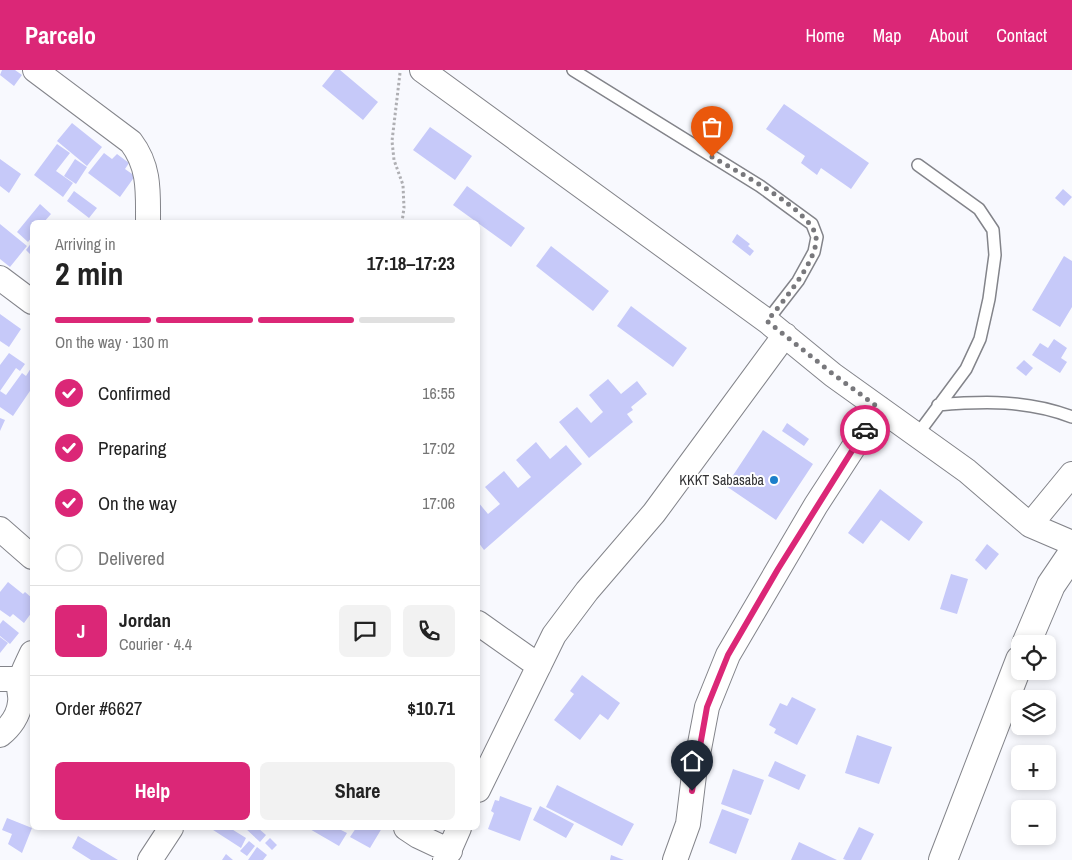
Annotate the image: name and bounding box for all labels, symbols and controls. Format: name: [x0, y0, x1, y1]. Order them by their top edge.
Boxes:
text: Parcelo: [25, 19, 96, 51]
text: Home: [805, 23, 845, 48]
text: Map: [873, 23, 902, 48]
text: About: [930, 23, 968, 48]
text: Contact: [996, 23, 1047, 48]
pin: [691, 106, 733, 157]
icon: bag: [698, 113, 726, 141]
text: Arriving in: [55, 233, 116, 255]
text: 17:18–17:23: [367, 250, 455, 276]
text: 2 min: [55, 252, 124, 295]
text: On the way · 130 m: [55, 331, 169, 353]
icon: check: [55, 379, 83, 407]
text: Confirmed: [98, 380, 171, 406]
text: 16:55: [422, 382, 455, 404]
courier: [840, 405, 890, 455]
icon: car: [851, 416, 879, 444]
icon: check: [55, 434, 83, 462]
text: Preparing: [98, 435, 166, 461]
text: 17:02: [422, 437, 455, 459]
place label: KKKT Sabasaba: [679, 471, 765, 489]
marker: KKKT Sabasaba: [768, 474, 780, 486]
icon: check: [55, 489, 83, 517]
text: On the way: [98, 490, 177, 516]
text: 17:06: [422, 492, 455, 514]
text: Delivered: [98, 545, 165, 571]
button: chat: [339, 605, 391, 657]
button: phone: [403, 605, 455, 657]
text: Jordan: [119, 607, 171, 633]
text: J: [77, 618, 85, 644]
text: Courier · 4.4: [119, 633, 192, 655]
map controls: [1011, 635, 1056, 845]
button: locate: [1011, 635, 1056, 680]
button: layers: [1011, 690, 1056, 735]
text: Order #6627: [55, 695, 142, 721]
text: $10.71: [407, 695, 455, 721]
pin: [671, 740, 713, 791]
button: +: [1011, 745, 1056, 790]
icon: home: [678, 747, 706, 775]
button: Help: [55, 762, 250, 820]
button: Share: [260, 762, 455, 820]
button: −: [1011, 800, 1056, 845]

